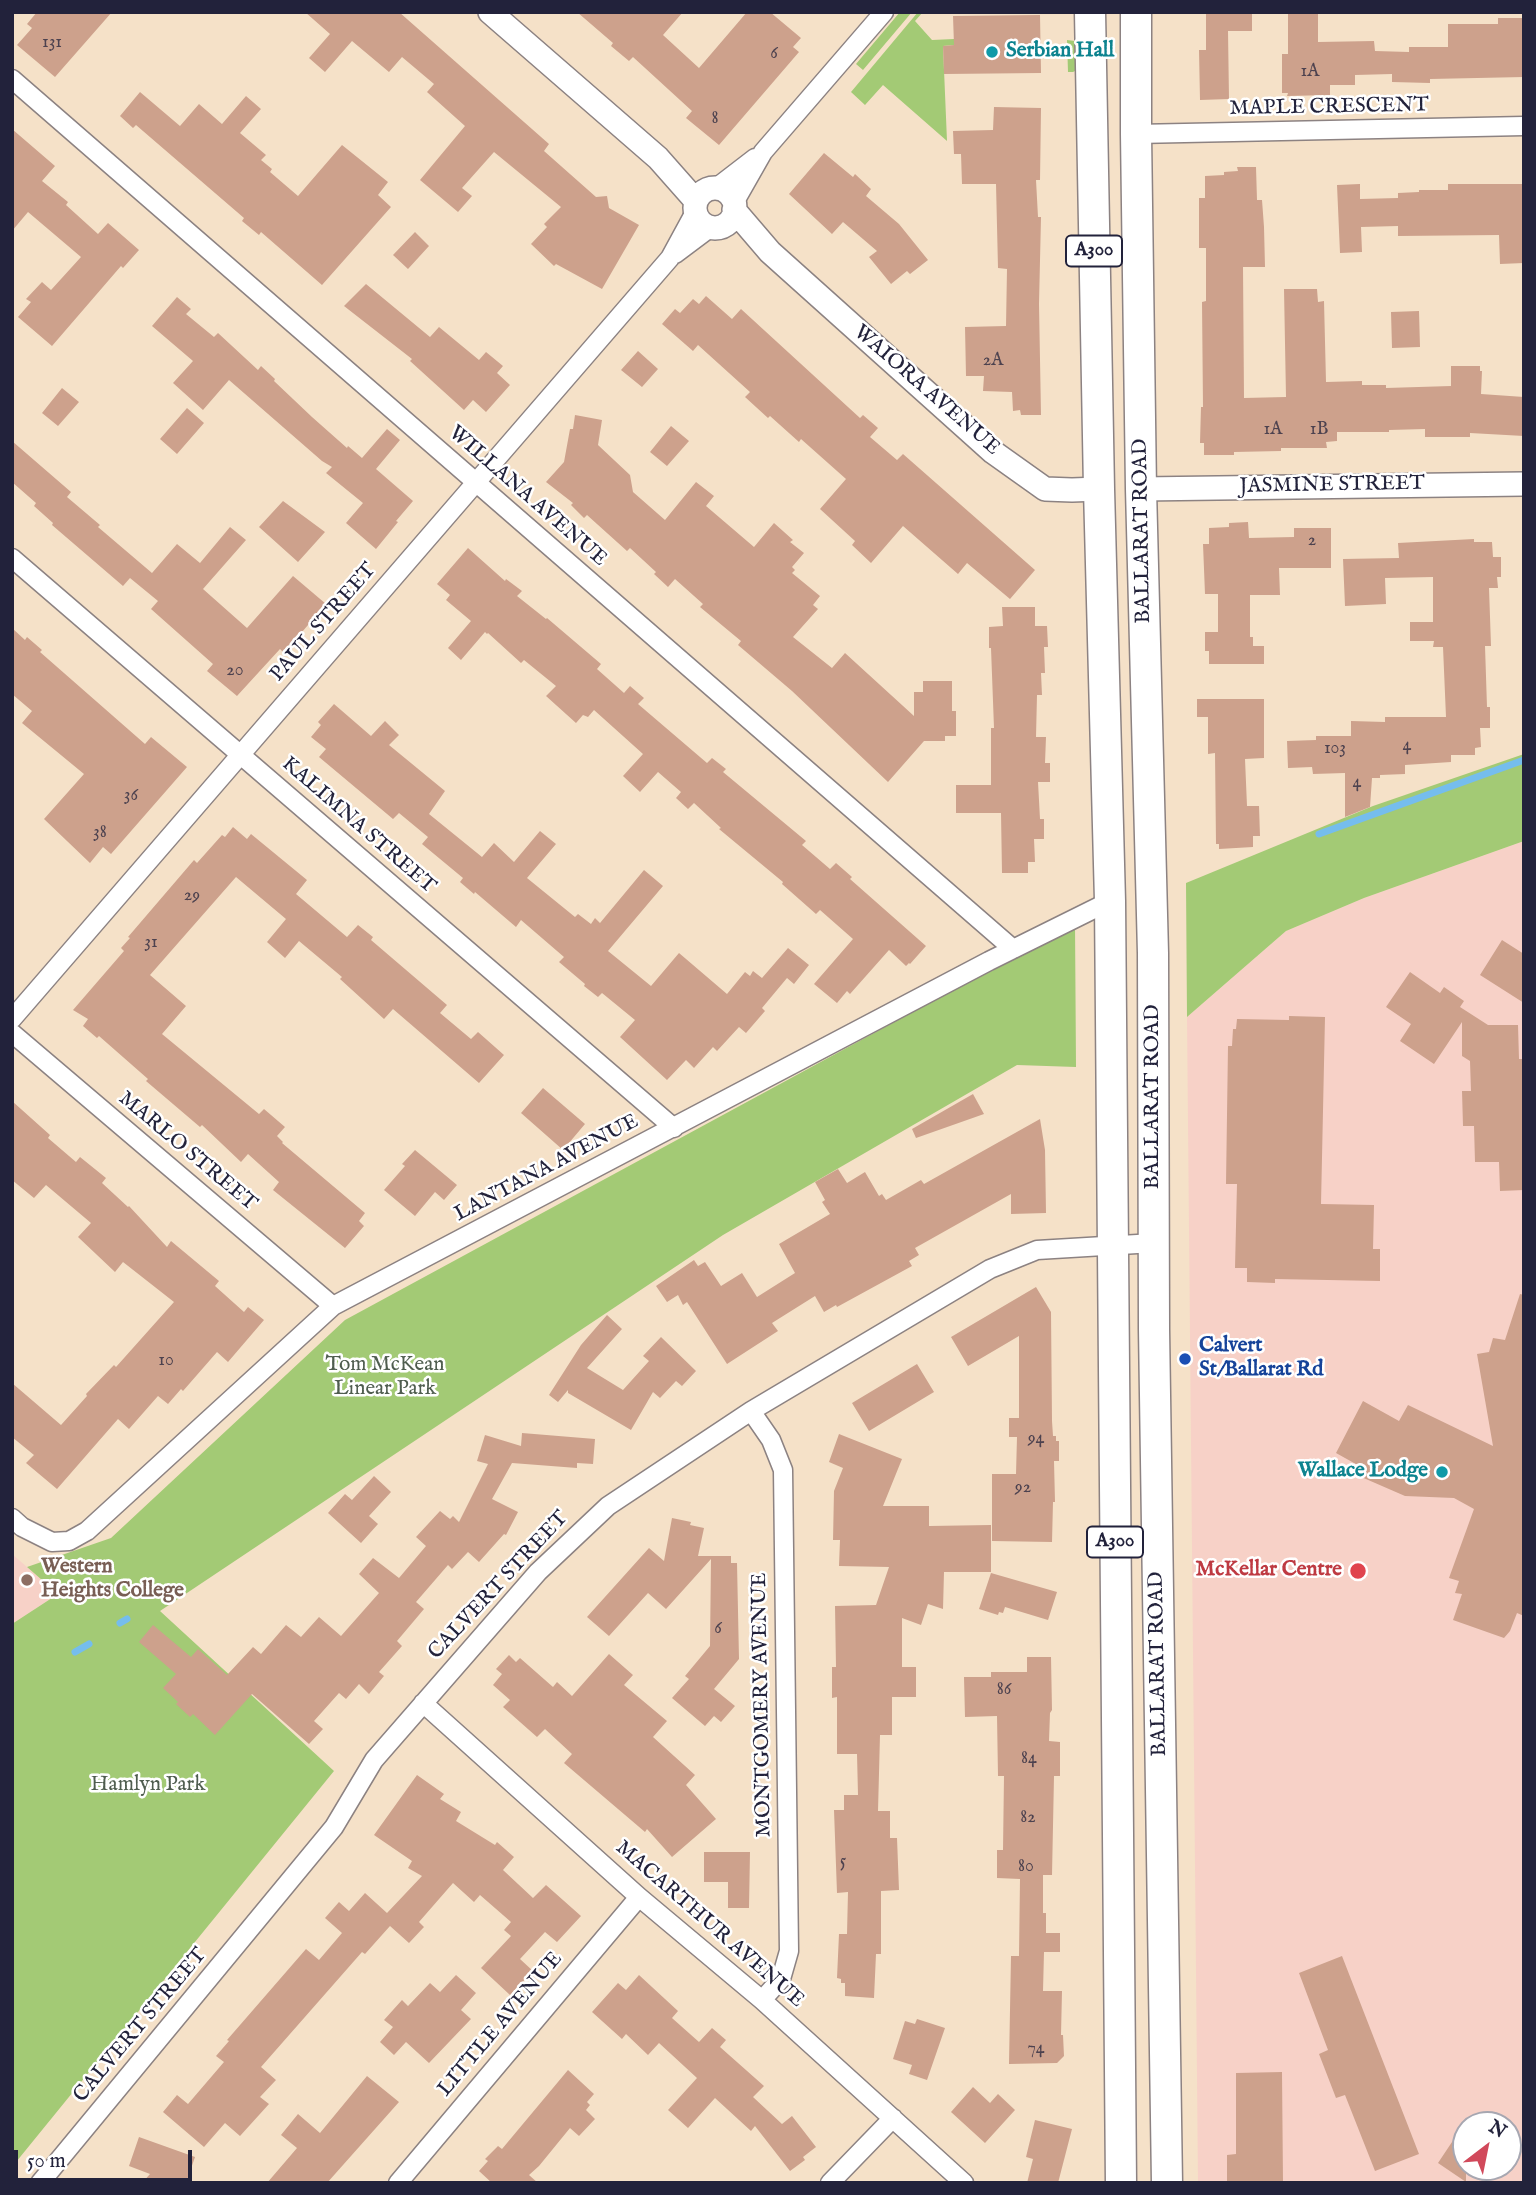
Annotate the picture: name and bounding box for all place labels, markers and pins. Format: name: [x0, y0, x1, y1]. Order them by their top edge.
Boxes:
place label: Serbian Hall: [1006, 39, 1114, 65]
marker: Serbian Hall: [984, 44, 1000, 60]
place label: Calvert St/Ballarat Rd: [1199, 1334, 1323, 1384]
marker: Calvert St/Ballarat Rd: [1177, 1351, 1193, 1367]
place label: Wallace Lodge: [1298, 1459, 1428, 1485]
marker: Wallace Lodge: [1434, 1464, 1450, 1480]
place label: Western Heights College: [41, 1555, 184, 1605]
place label: McKellar Centre: [1196, 1558, 1342, 1584]
marker: McKellar Centre: [1348, 1561, 1368, 1581]
marker: Western Heights College: [19, 1572, 35, 1588]

